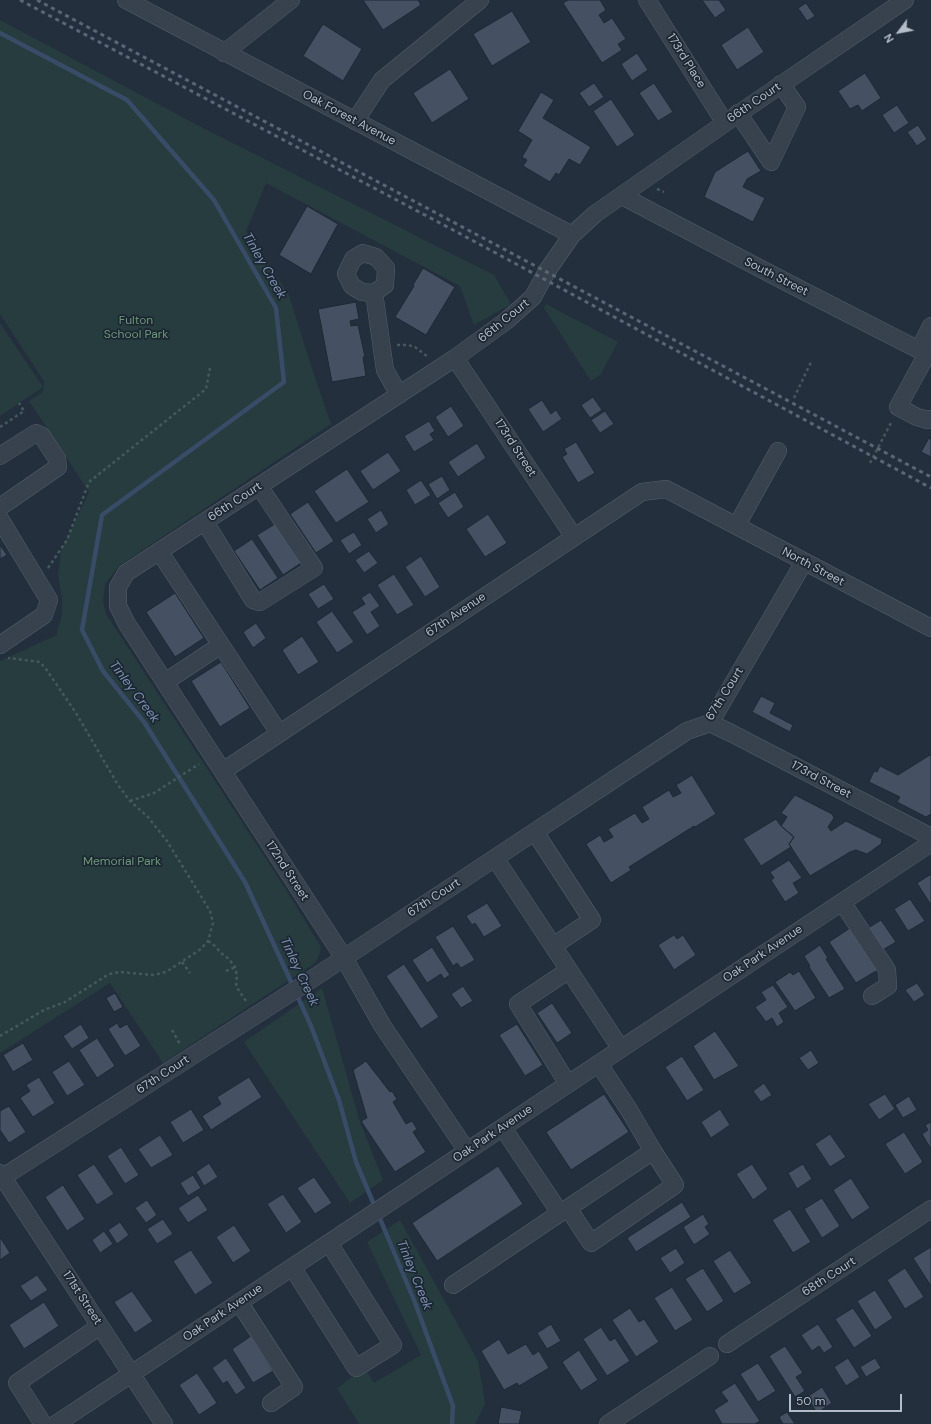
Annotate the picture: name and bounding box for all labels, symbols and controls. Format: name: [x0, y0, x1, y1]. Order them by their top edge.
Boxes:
north arrow: [879, 12, 919, 52]
street label: 173rd Place: [664, 31, 708, 91]
text: N: [881, 31, 897, 45]
street label: 66th Court: [724, 80, 784, 126]
street label: Oak Forest Avenue: [300, 87, 398, 149]
water label: Tinley Creek: [239, 230, 289, 302]
street label: South Street: [742, 255, 810, 299]
street label: 66th Court: [476, 296, 532, 346]
park label: Fulton School Park: [104, 314, 168, 342]
street label: 173rd Street: [491, 416, 539, 480]
street label: 66th Court: [205, 479, 265, 525]
street label: North Street: [779, 545, 847, 589]
street label: 67th Avenue: [423, 590, 489, 640]
water label: Tinley Creek: [105, 658, 163, 726]
street label: 67th Court: [703, 665, 747, 723]
street label: 173rd Street: [789, 758, 853, 802]
street label: 172nd Street: [262, 838, 312, 904]
park label: Memorial Park: [83, 855, 161, 869]
street label: 67th Court: [405, 876, 463, 920]
street label: Oak Park Avenue: [721, 922, 805, 986]
water label: Tinley Creek: [276, 935, 322, 1009]
street label: 67th Court: [134, 1053, 192, 1097]
street label: Oak Park Avenue: [451, 1102, 535, 1166]
water label: Tinley Creek: [393, 1238, 435, 1312]
street label: 68th Court: [799, 1254, 859, 1300]
street label: 171st Street: [59, 1268, 105, 1328]
street label: Oak Park Avenue: [181, 1281, 265, 1345]
scale bar: [791, 1386, 904, 1412]
text: 50 m: [796, 1393, 825, 1409]

